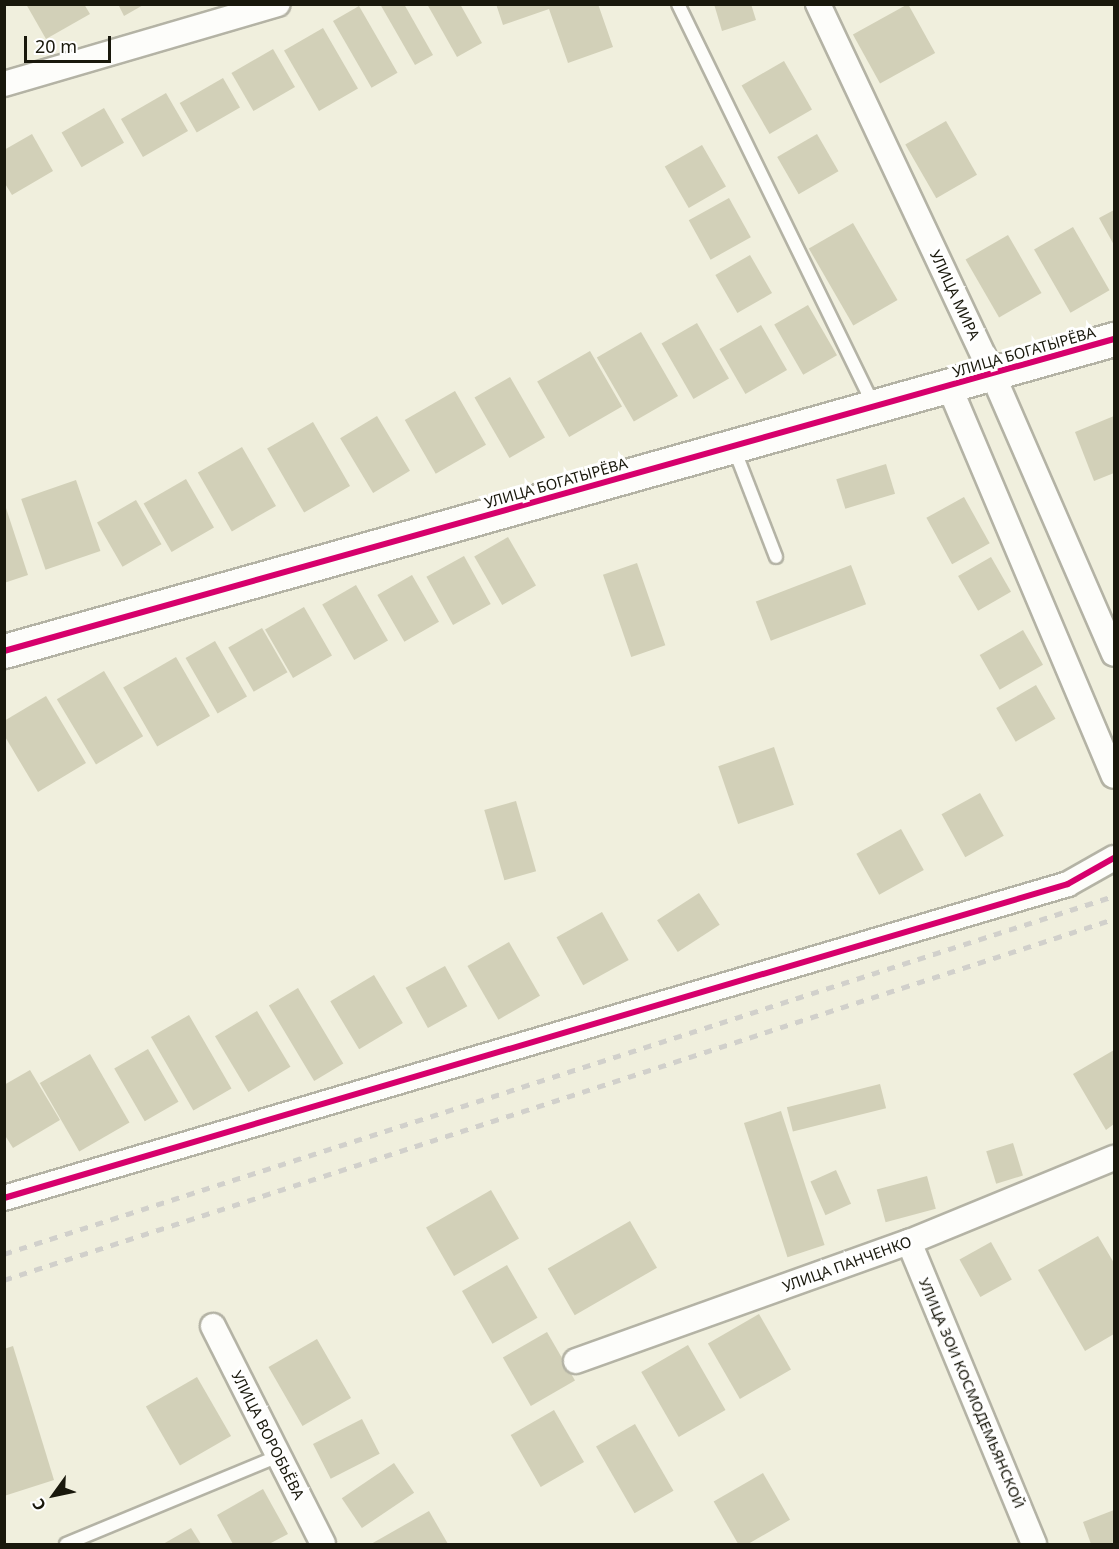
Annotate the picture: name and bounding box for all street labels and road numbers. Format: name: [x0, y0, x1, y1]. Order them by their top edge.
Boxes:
street label: УЛИЦА МИРА: [926, 247, 984, 343]
street label: УЛИЦА БОГАТЫРЁВА: [950, 323, 1098, 381]
street label: УЛИЦА БОГАТЫРЁВА: [482, 454, 630, 512]
street label: УЛИЦА ПАНЧЕНКО: [780, 1232, 914, 1296]
street label: УЛИЦА ЗОИ КОСМОДЕМЬЯНСКОЙ: [915, 1275, 1029, 1511]
street label: УЛИЦА ВОРОБЬЁВА: [228, 1368, 308, 1502]

